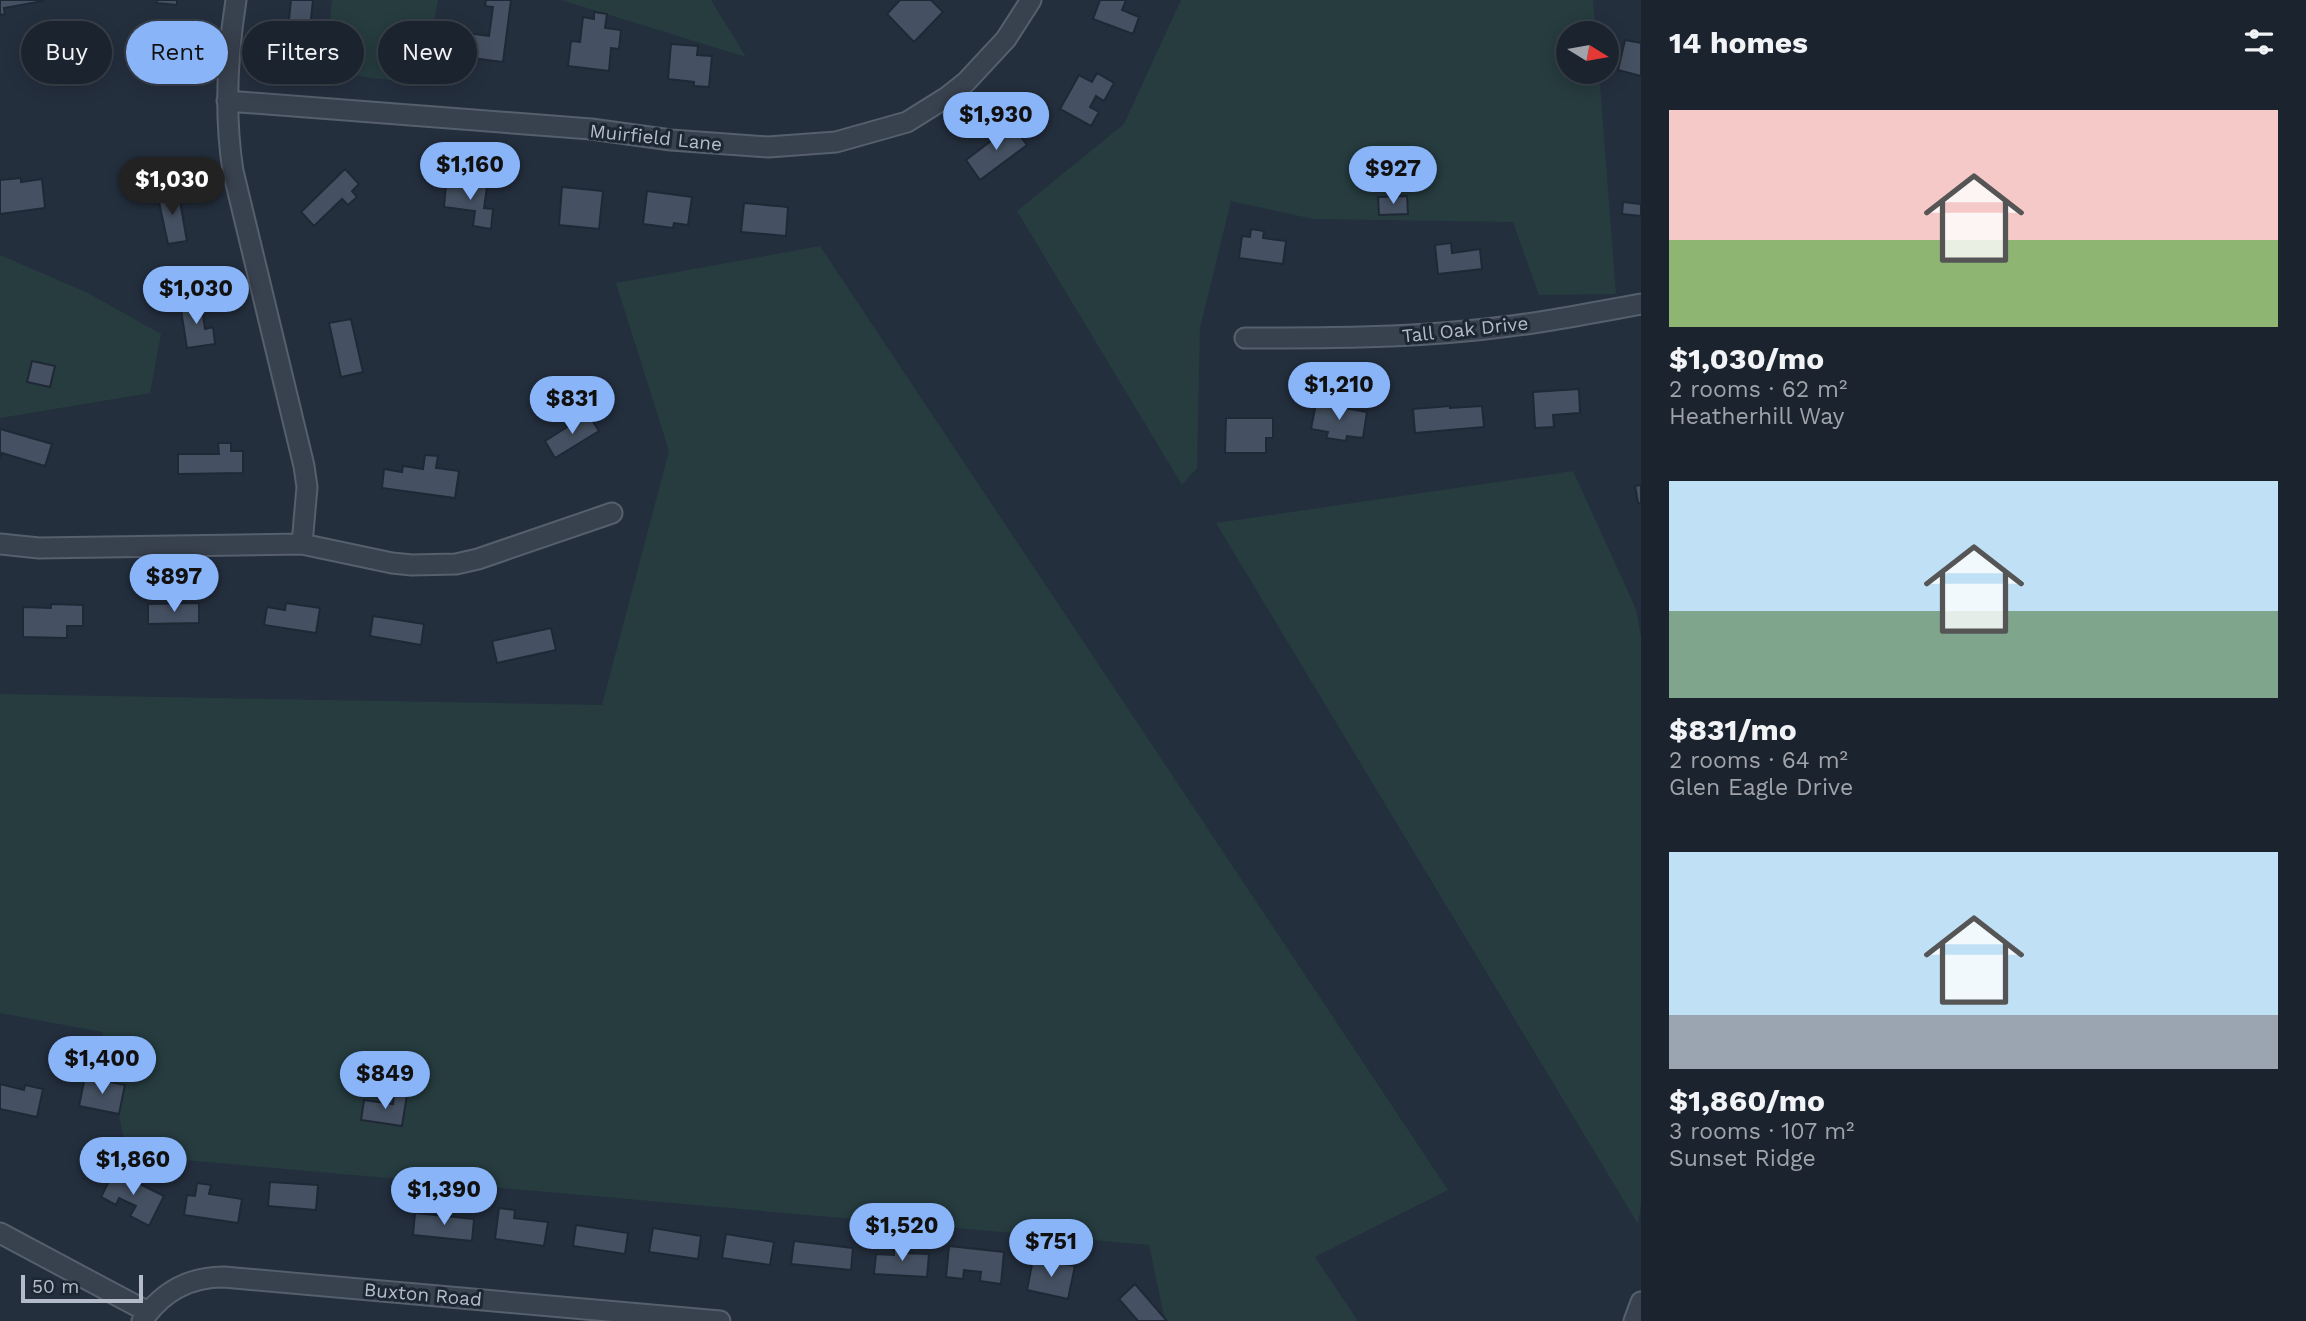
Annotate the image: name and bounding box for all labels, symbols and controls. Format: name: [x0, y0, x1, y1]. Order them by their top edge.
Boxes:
chip: Buy: [21, 21, 112, 84]
chip: Rent: [126, 21, 228, 84]
chip: Filters: [242, 21, 364, 84]
chip: New: [378, 21, 477, 84]
north arrow: [1556, 21, 1619, 84]
map controls: [1556, 21, 1619, 84]
icon: filters: [2240, 23, 2278, 61]
text: 14 homes: [1669, 25, 1808, 60]
pin: $1,930: [939, 92, 1053, 152]
text: $1,930: [959, 101, 1033, 128]
street label: Muirfield Lane: [589, 119, 723, 156]
pin: $1,160: [413, 142, 527, 202]
pin: $927: [1352, 146, 1434, 206]
text: $1,160: [436, 151, 504, 178]
text: $927: [1365, 155, 1421, 182]
icon: home: [1911, 155, 2037, 281]
pin: $1,030: [115, 158, 229, 217]
text: $1,030: [135, 166, 209, 193]
pin: $1,030: [139, 266, 253, 326]
text: $1,030: [159, 275, 233, 302]
street label: Tall Oak Drive: [1401, 311, 1529, 348]
text: $1,030/mo: [1669, 341, 1824, 376]
pin: $1,210: [1282, 362, 1396, 422]
text: $1,210: [1304, 371, 1374, 398]
pin: $831: [531, 376, 613, 436]
text: 2 rooms · 62 m²: [1669, 376, 1847, 403]
text: $831: [546, 385, 598, 412]
text: Heatherhill Way: [1669, 403, 1844, 430]
icon: home: [1911, 526, 2037, 652]
pin: $897: [133, 554, 215, 614]
text: $897: [146, 563, 202, 590]
text: $831/mo: [1669, 712, 1797, 747]
text: 2 rooms · 64 m²: [1669, 747, 1848, 774]
text: Glen Eagle Drive: [1669, 774, 1853, 801]
icon: home: [1911, 897, 2037, 1023]
pin: $1,400: [45, 1036, 159, 1096]
text: $1,400: [64, 1045, 140, 1072]
pin: $849: [344, 1052, 426, 1111]
text: $849: [356, 1060, 414, 1087]
text: $1,860/mo: [1669, 1083, 1825, 1118]
text: 3 rooms · 107 m²: [1669, 1118, 1855, 1145]
pin: $1,860: [76, 1138, 190, 1197]
text: Sunset Ridge: [1669, 1145, 1816, 1172]
text: $1,860: [96, 1146, 170, 1173]
pin: $1,390: [387, 1168, 501, 1227]
text: $1,390: [407, 1176, 481, 1203]
pin: $1,520: [845, 1204, 959, 1263]
text: $1,520: [865, 1212, 939, 1239]
pin: $751: [1010, 1220, 1092, 1279]
text: $751: [1025, 1228, 1077, 1255]
scale bar: [21, 1272, 144, 1304]
text: 50 m: [32, 1275, 79, 1298]
street label: Buxton Road: [363, 1278, 483, 1311]

